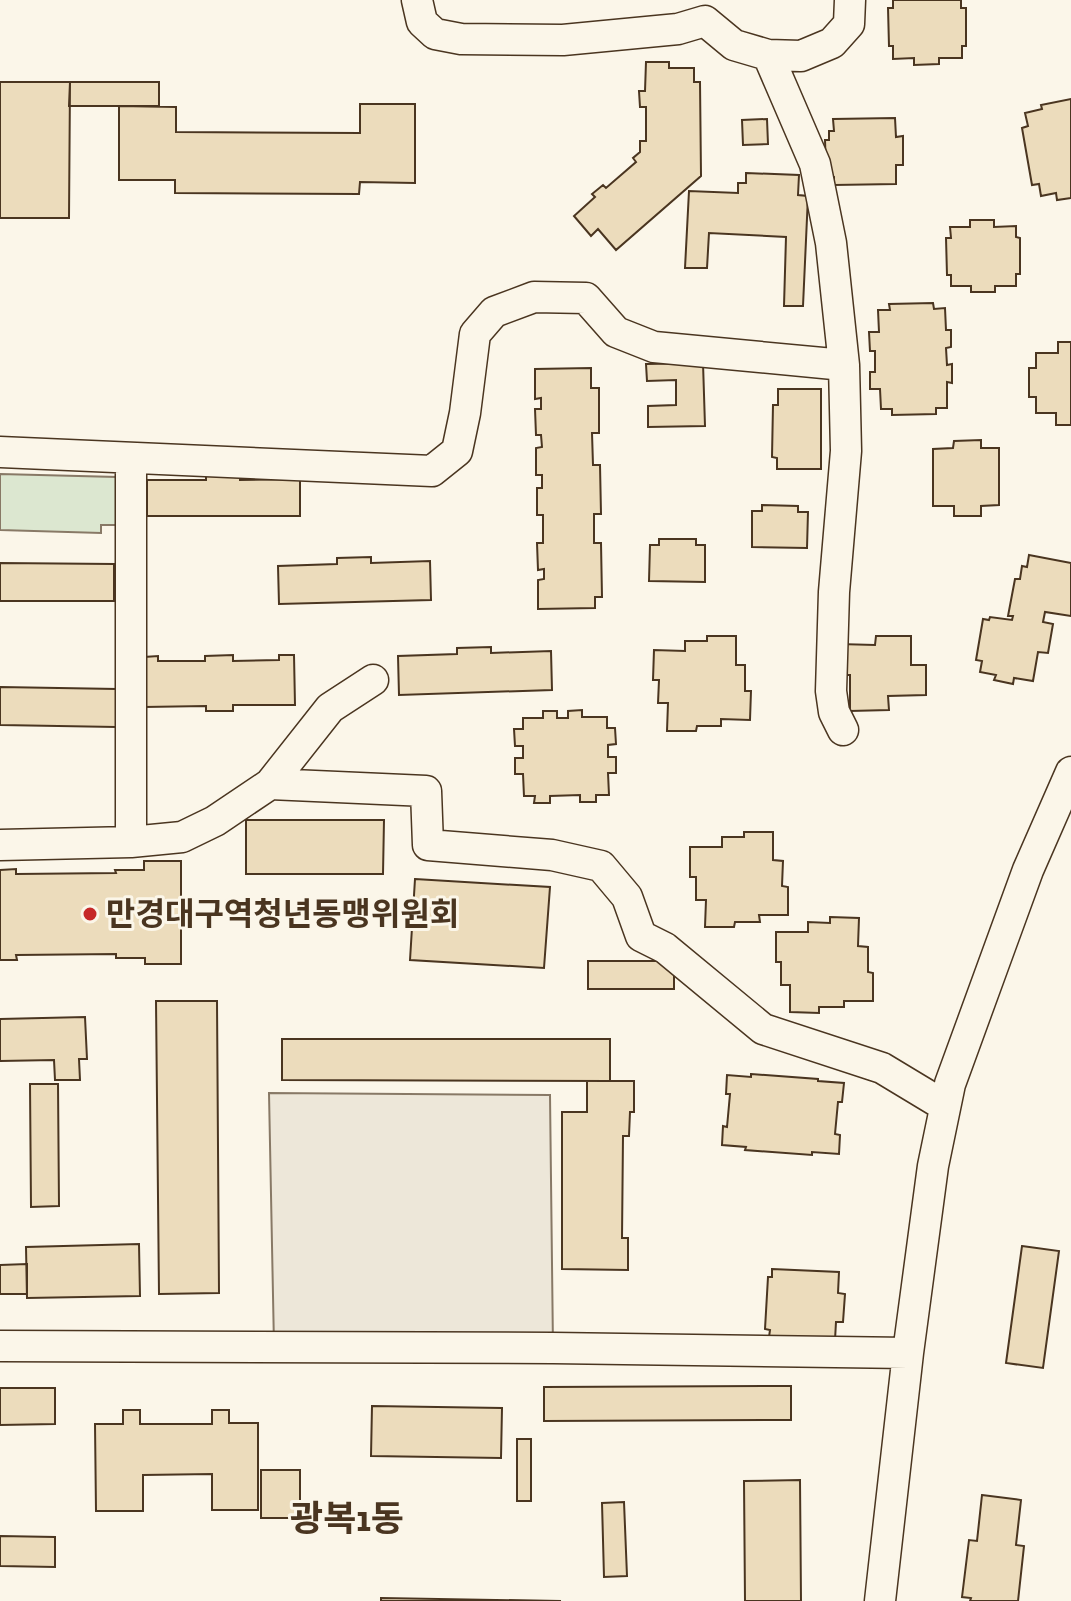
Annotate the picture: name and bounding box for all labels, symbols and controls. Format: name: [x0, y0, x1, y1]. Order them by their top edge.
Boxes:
place label: 만경대구역청년동맹위원회: [106, 895, 459, 933]
marker: 만경대구역청년동맹위원회: [81, 905, 99, 923]
district label: 광복1동: [290, 1497, 404, 1540]

